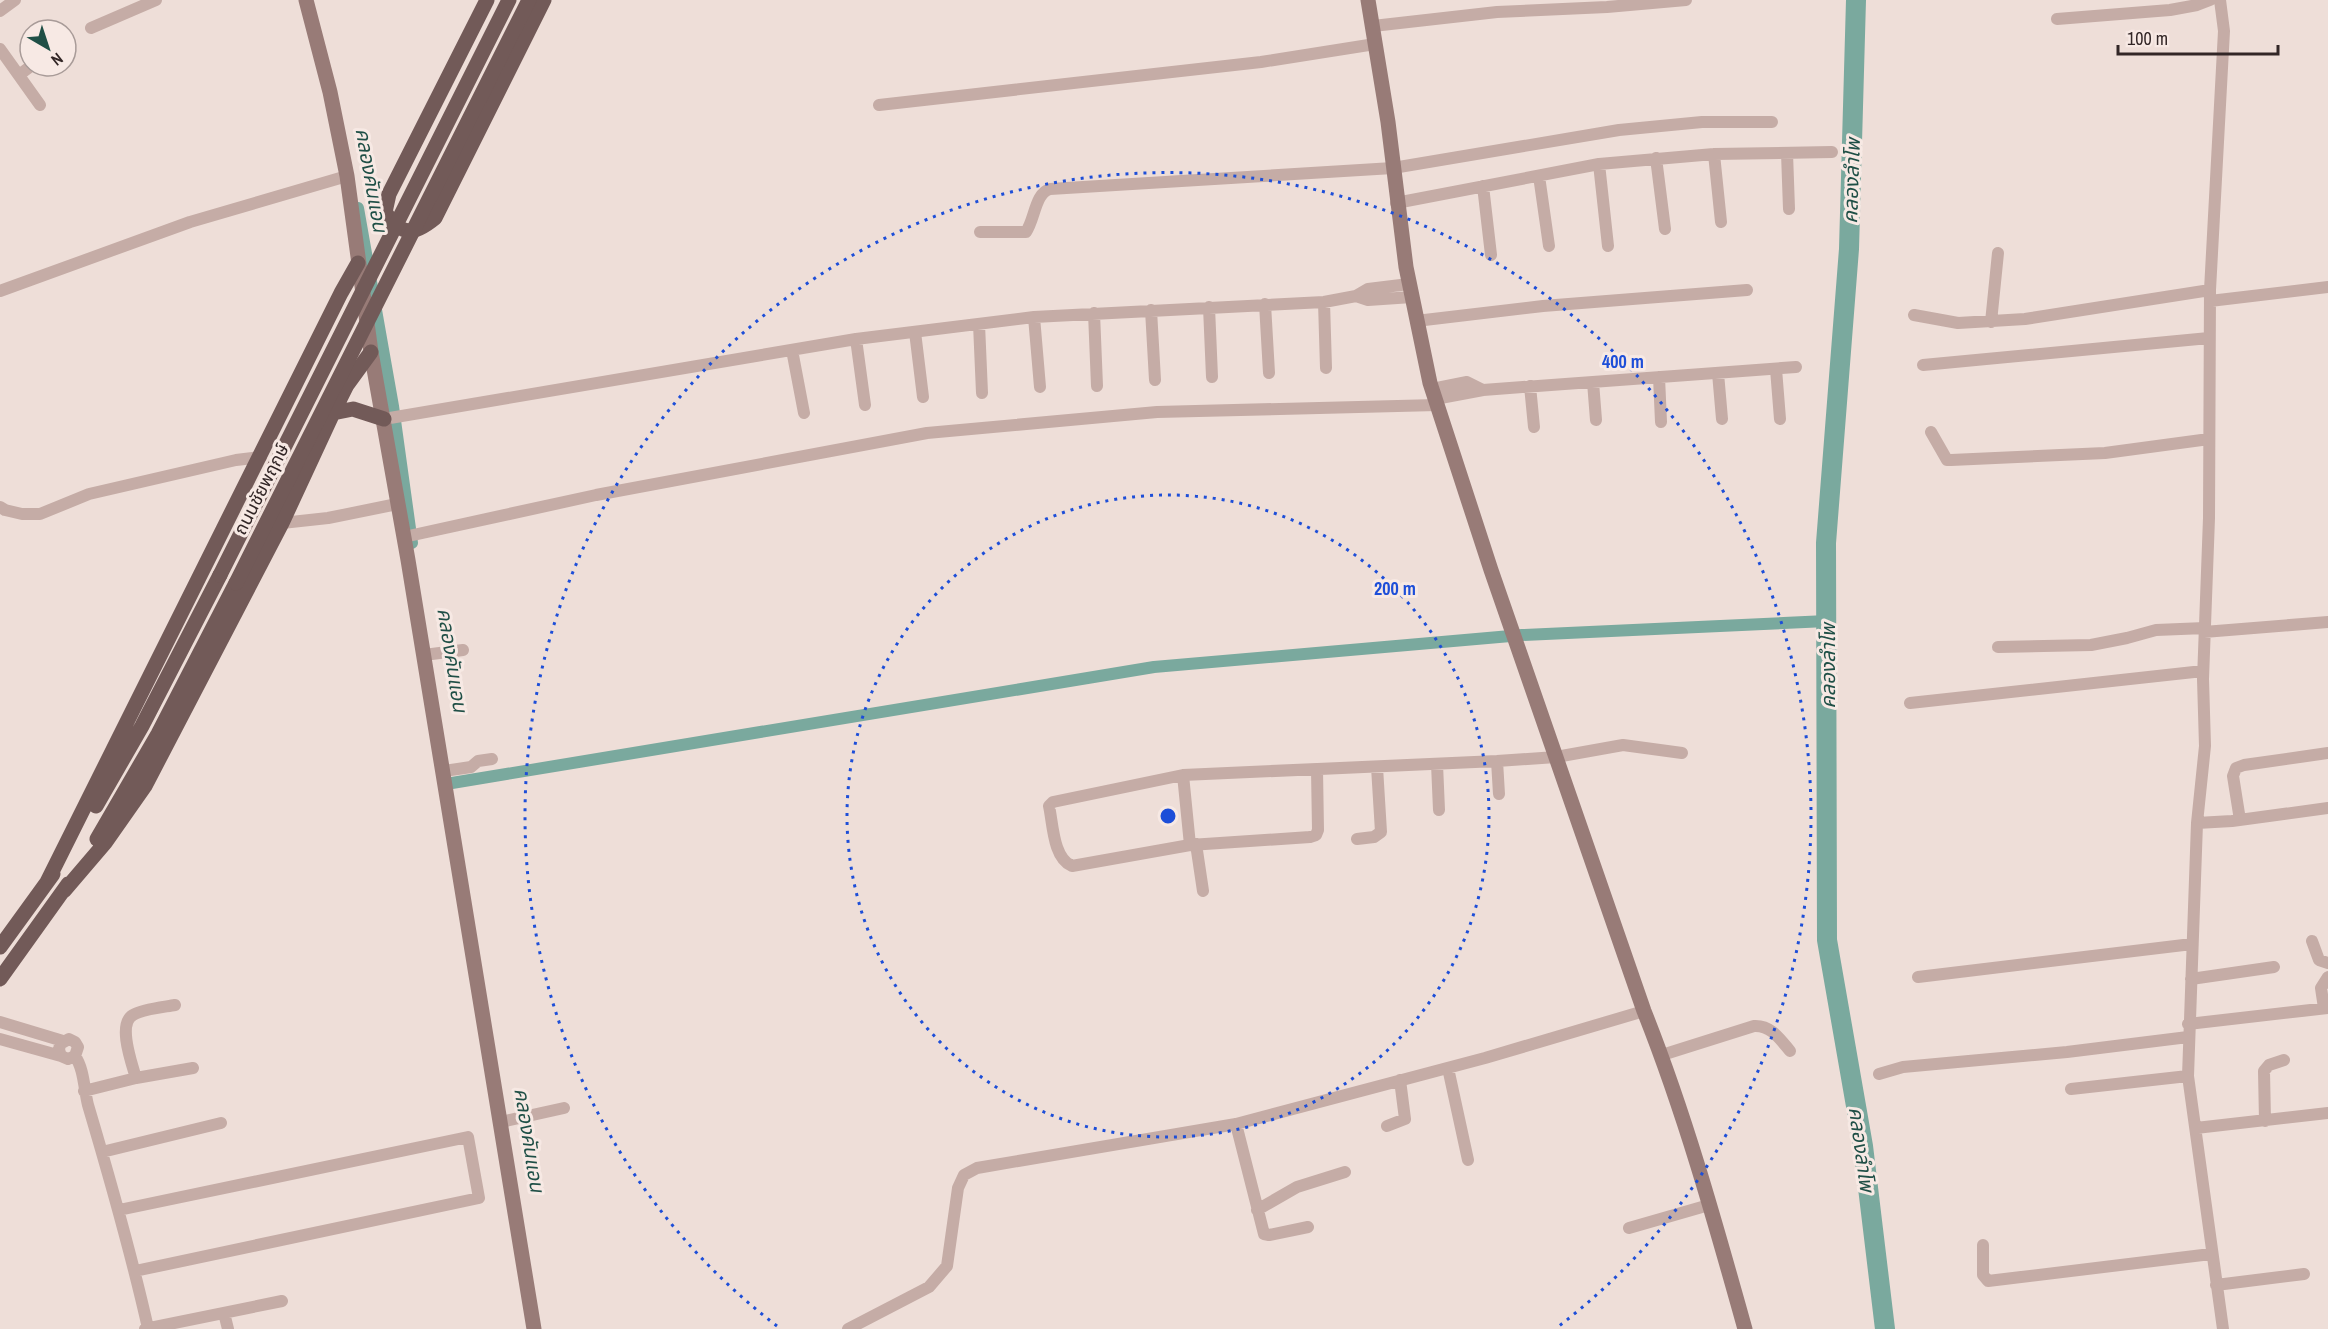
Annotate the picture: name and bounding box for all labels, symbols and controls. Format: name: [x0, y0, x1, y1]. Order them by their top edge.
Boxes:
north arrow: [18, 18, 78, 78]
scale bar: [2118, 18, 2278, 56]
text: 100 m: [2127, 26, 2168, 51]
text: N: [47, 48, 68, 71]
water label: คลองคันแอน: [350, 126, 395, 236]
water label: คลองลำโพ: [1836, 136, 1866, 224]
text: 400 m: [1602, 349, 1644, 374]
street label: ถนนชัยพฤกษ์: [227, 439, 295, 539]
text: 200 m: [1374, 576, 1416, 601]
water label: คลองคันแอน: [431, 606, 475, 716]
water label: คลองลำโพ: [1814, 621, 1841, 709]
centre of rings: [1158, 806, 1178, 826]
water label: คลองคันแอน: [508, 1086, 552, 1196]
water label: คลองลำโพ: [1843, 1105, 1882, 1195]

